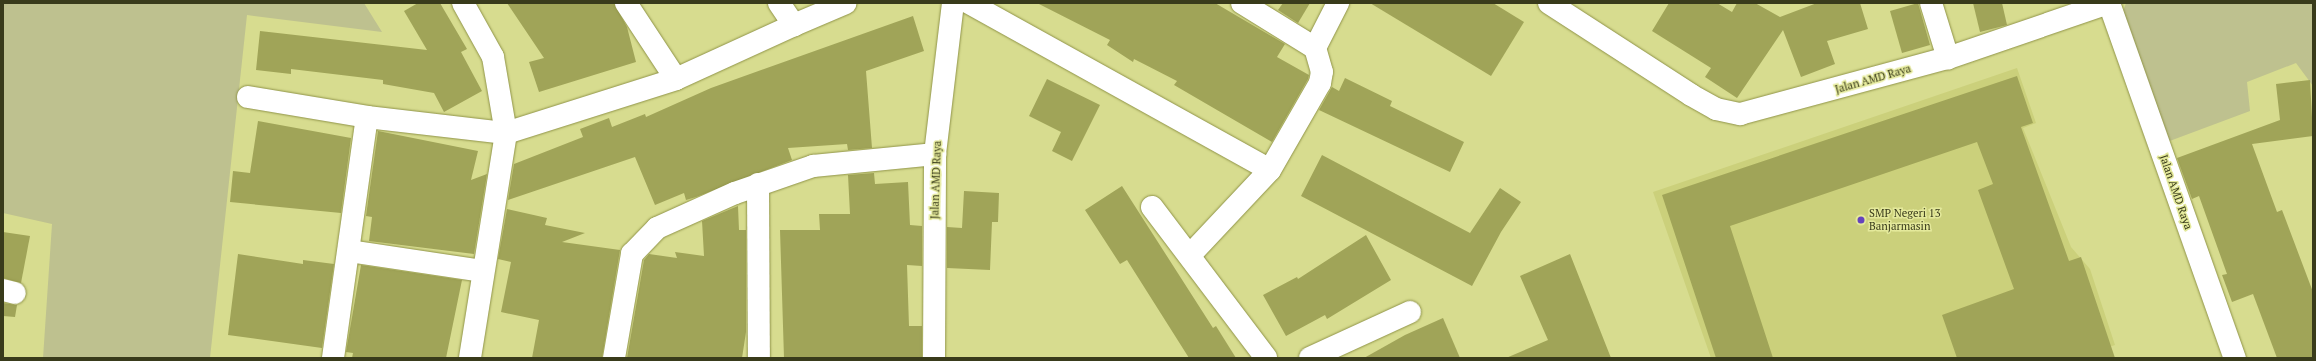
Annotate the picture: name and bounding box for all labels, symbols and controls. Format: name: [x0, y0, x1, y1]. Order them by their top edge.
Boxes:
street label: Jalan AMD Raya: [1833, 62, 1913, 96]
street label: Jalan AMD Raya: [928, 141, 944, 219]
street label: Jalan AMD Raya: [2157, 153, 2195, 231]
place label: SMP Negeri 13 Banjarmasin: [1869, 207, 1940, 233]
marker: SMP Negeri 13 Banjarmasin: [1856, 215, 1866, 225]

